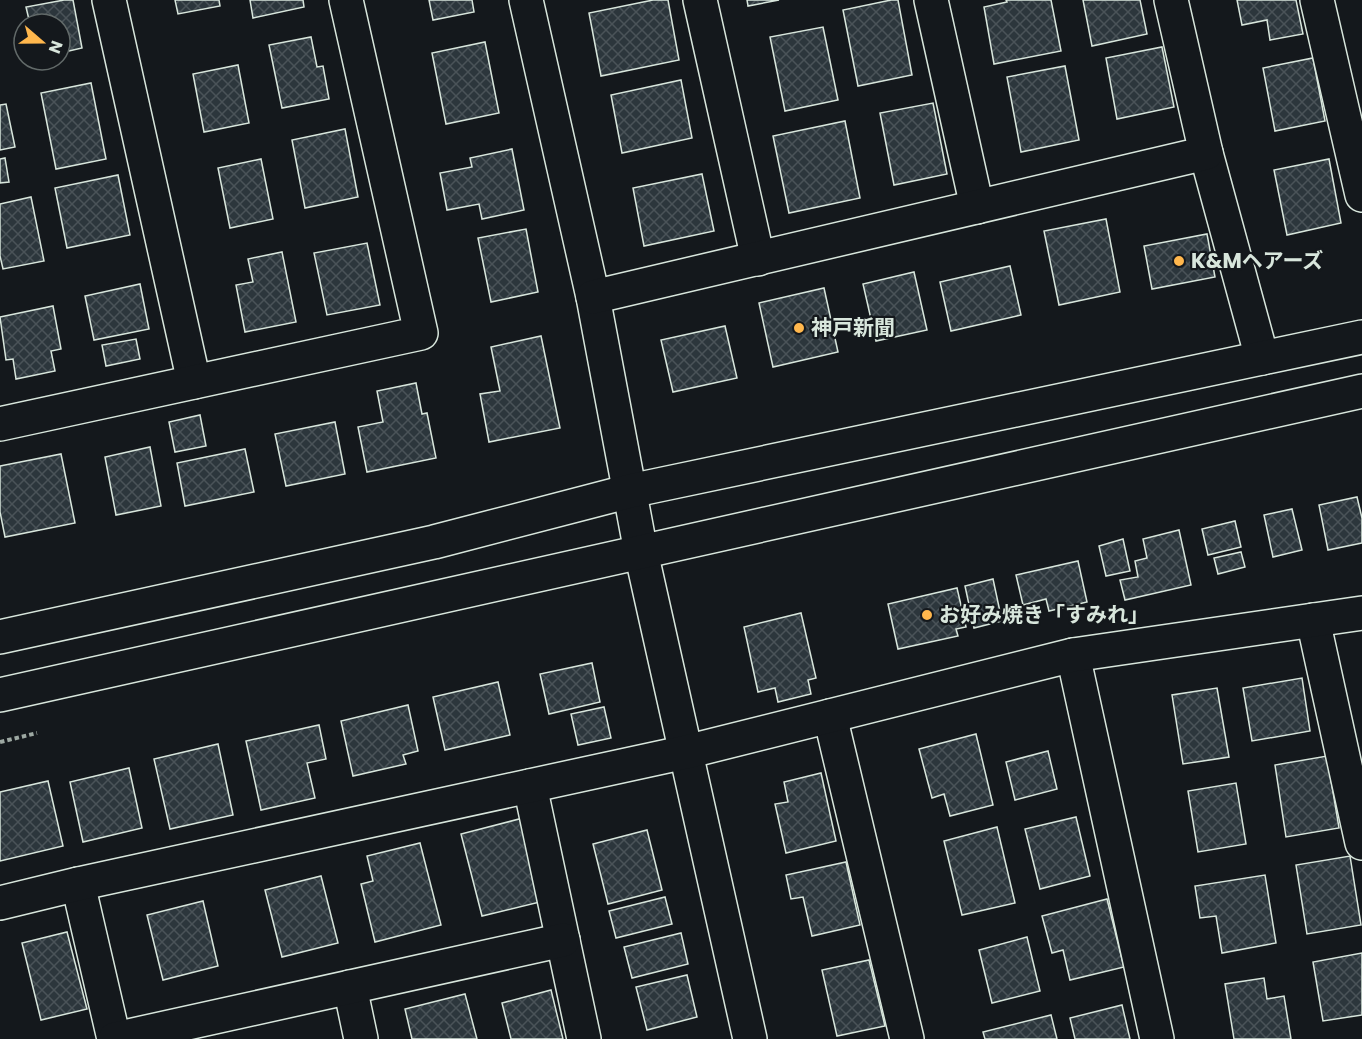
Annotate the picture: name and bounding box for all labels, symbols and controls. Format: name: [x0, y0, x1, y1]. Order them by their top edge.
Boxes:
north arrow: [12, 12, 72, 72]
text: N: [43, 37, 68, 57]
place label: K&Mヘアーズ: [1191, 246, 1323, 275]
marker: K&Mヘアーズ: [1172, 254, 1186, 268]
place label: 神戸新聞: [811, 313, 895, 342]
marker: 神戸新聞: [792, 321, 806, 335]
place label: お好み焼き「すみれ」: [939, 600, 1149, 629]
marker: お好み焼き「すみれ」: [920, 608, 934, 622]

